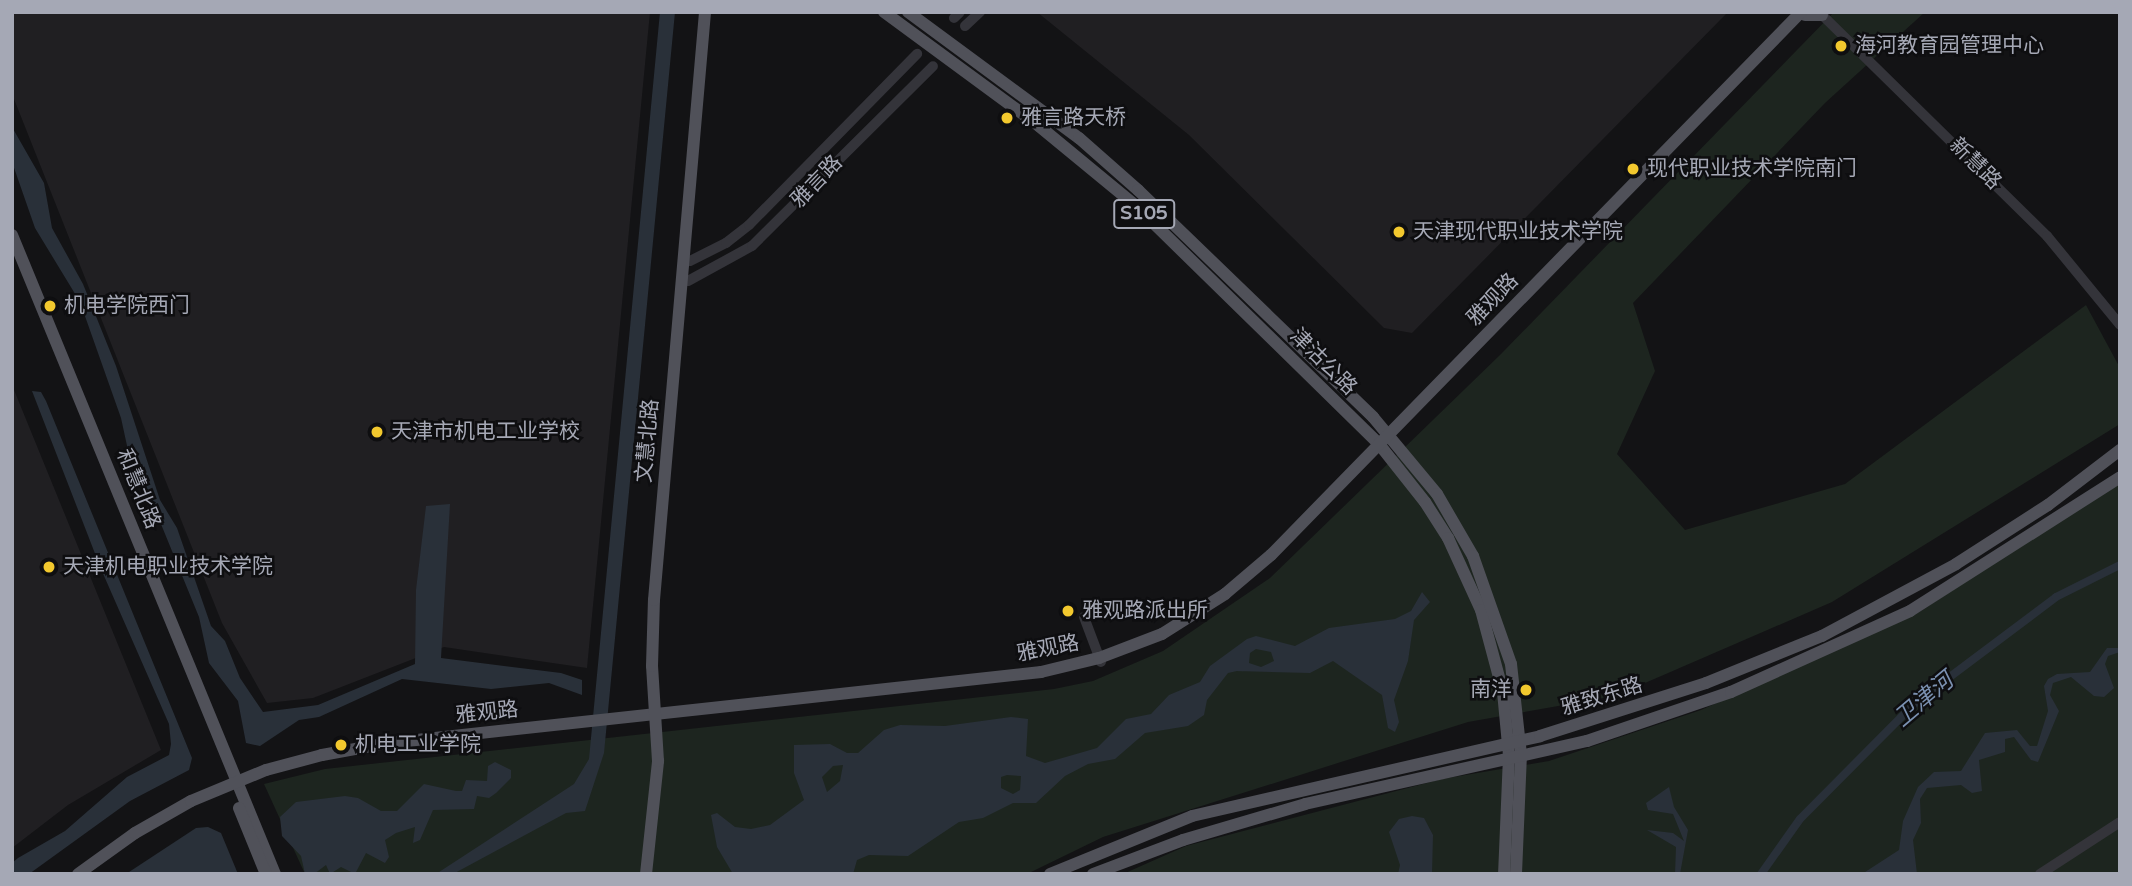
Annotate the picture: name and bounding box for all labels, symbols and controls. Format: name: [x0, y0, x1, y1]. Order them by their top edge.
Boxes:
place label: 海河教育园管理中心: [1855, 33, 2044, 59]
marker: 海河教育园管理中心: [1833, 38, 1849, 54]
place label: 雅言路天桥: [1021, 105, 1126, 131]
marker: 雅言路天桥: [999, 110, 1015, 126]
street label: 新慧路: [1944, 133, 2006, 195]
street label: 雅言路: [786, 151, 848, 213]
place label: 现代职业技术学院南门: [1647, 156, 1857, 182]
marker: 现代职业技术学院南门: [1625, 161, 1641, 177]
road number: S105: [1112, 198, 1176, 230]
place label: 天津现代职业技术学院: [1413, 219, 1623, 245]
marker: 天津现代职业技术学院: [1391, 224, 1407, 240]
street label: 雅观路: [1462, 269, 1524, 331]
place label: 机电学院西门: [64, 293, 190, 319]
marker: 机电学院西门: [42, 298, 58, 314]
street label: 津沽公路: [1284, 323, 1362, 401]
street label: 文慧北路: [632, 398, 664, 484]
place label: 天津市机电工业学校: [391, 419, 580, 445]
marker: 天津市机电工业学校: [369, 424, 385, 440]
street label: 和慧北路: [111, 445, 165, 533]
place label: 天津机电职业技术学院: [63, 554, 273, 580]
marker: 天津机电职业技术学院: [41, 559, 57, 575]
place label: 雅观路派出所: [1082, 598, 1208, 624]
marker: 雅观路派出所: [1060, 603, 1076, 619]
street label: 雅观路: [1015, 631, 1081, 667]
water label: 卫津河: [1889, 667, 1959, 733]
street label: 雅致东路: [1558, 673, 1646, 721]
place label: 南洋: [1470, 677, 1512, 703]
marker: 南洋: [1518, 682, 1534, 698]
street label: 雅观路: [454, 697, 520, 729]
place label: 机电工业学院: [355, 732, 481, 758]
marker: 机电工业学院: [333, 737, 349, 753]

